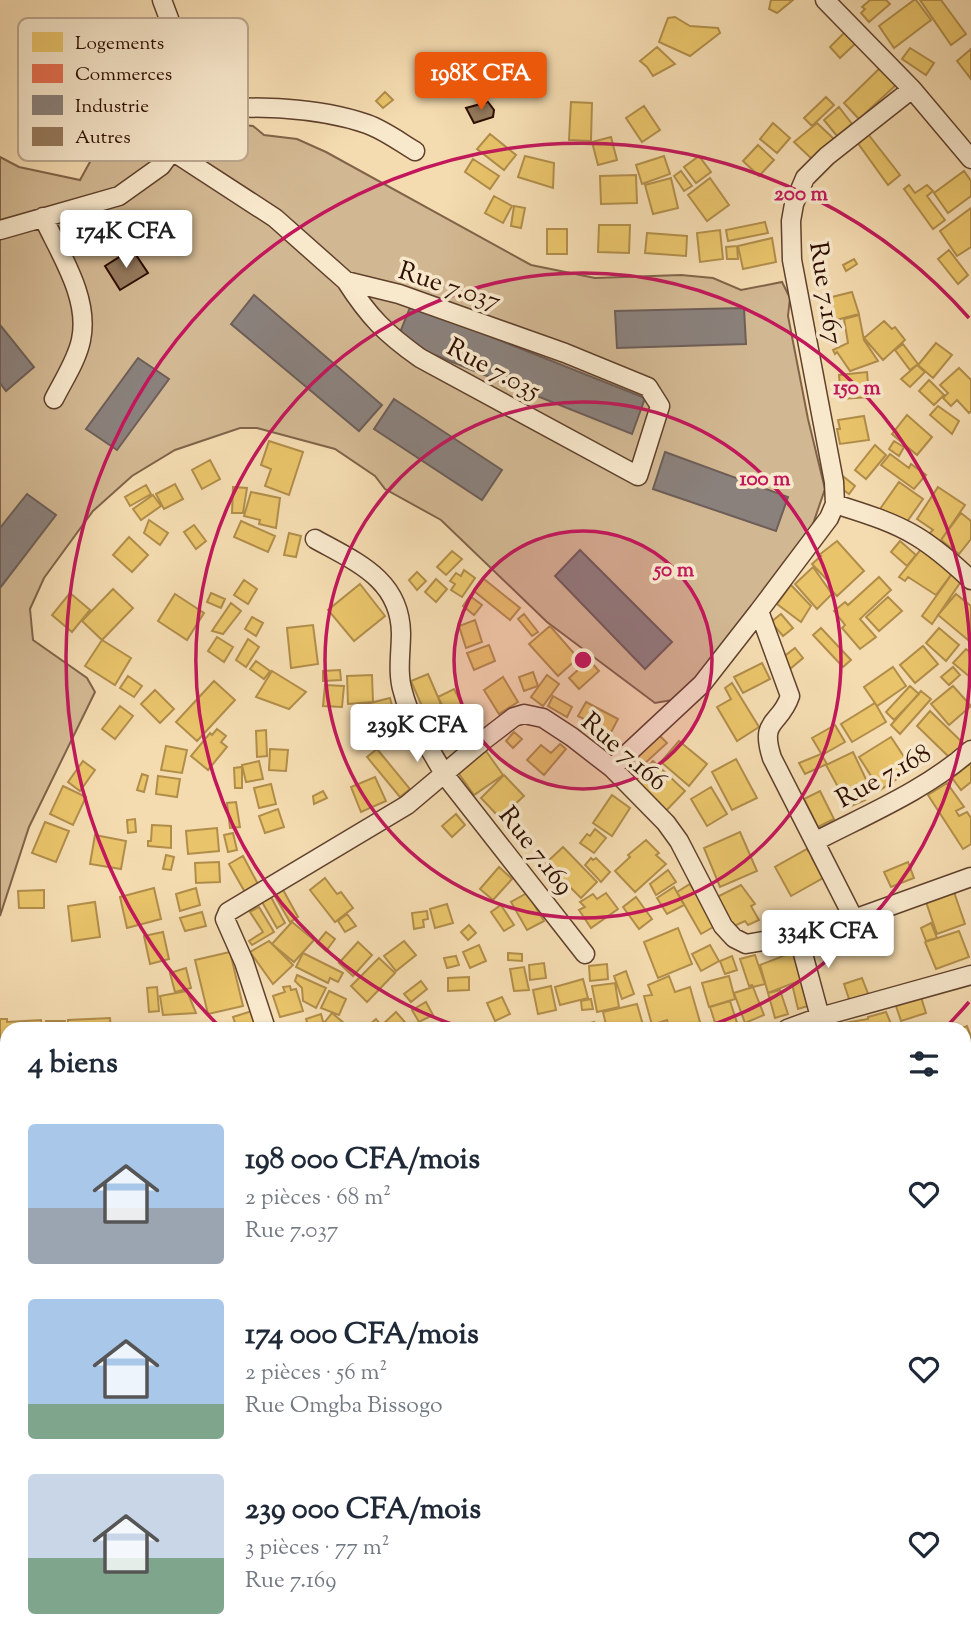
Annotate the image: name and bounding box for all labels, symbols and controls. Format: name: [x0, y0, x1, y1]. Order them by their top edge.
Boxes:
legend: [18, 18, 248, 161]
text: Logements: [75, 31, 164, 58]
pin: 198K CFA: [409, 52, 553, 112]
text: 198K CFA: [431, 58, 531, 91]
text: Commerces: [75, 62, 172, 89]
text: Industrie: [75, 94, 149, 121]
text: Autres: [75, 125, 131, 152]
text: 200 m: [774, 180, 829, 210]
pin: 174K CFA: [54, 210, 198, 270]
text: 174K CFA: [76, 216, 176, 249]
street label: Rue 7.167: [798, 239, 851, 348]
street label: Rue 7.037: [393, 253, 505, 321]
street label: Rue 7.035: [439, 330, 546, 410]
text: 150 m: [833, 374, 881, 404]
text: 100 m: [740, 465, 791, 495]
text: 50 m: [652, 556, 695, 586]
centre of rings: [571, 648, 595, 672]
pin: 239K CFA: [345, 704, 489, 764]
street label: Rue 7.166: [572, 705, 675, 801]
text: 239K CFA: [366, 710, 468, 743]
street label: Rue 7.168: [830, 736, 939, 819]
street label: Rue 7.169: [489, 799, 581, 904]
pin: 334K CFA: [756, 911, 900, 970]
text: 334K CFA: [778, 916, 878, 949]
text: 4 biens: [28, 1043, 118, 1086]
icon: filters: [905, 1045, 943, 1083]
text: 198 000 CFA/mois: [245, 1139, 480, 1182]
icon: home: [84, 1152, 168, 1236]
icon: heart: [905, 1175, 943, 1213]
text: 2 pièces · 68 m²: [245, 1182, 391, 1215]
text: Rue 7.037: [245, 1215, 338, 1248]
text: 174 000 CFA/mois: [245, 1314, 479, 1357]
icon: home: [84, 1327, 168, 1411]
icon: heart: [905, 1350, 943, 1388]
text: 2 pièces · 56 m²: [245, 1357, 387, 1390]
text: Rue Omgba Bissogo: [245, 1390, 443, 1423]
text: 239 000 CFA/mois: [245, 1489, 481, 1532]
icon: home: [84, 1502, 168, 1586]
icon: heart: [905, 1525, 943, 1563]
text: 3 pièces · 77 m²: [245, 1532, 390, 1565]
text: Rue 7.169: [245, 1565, 336, 1598]

